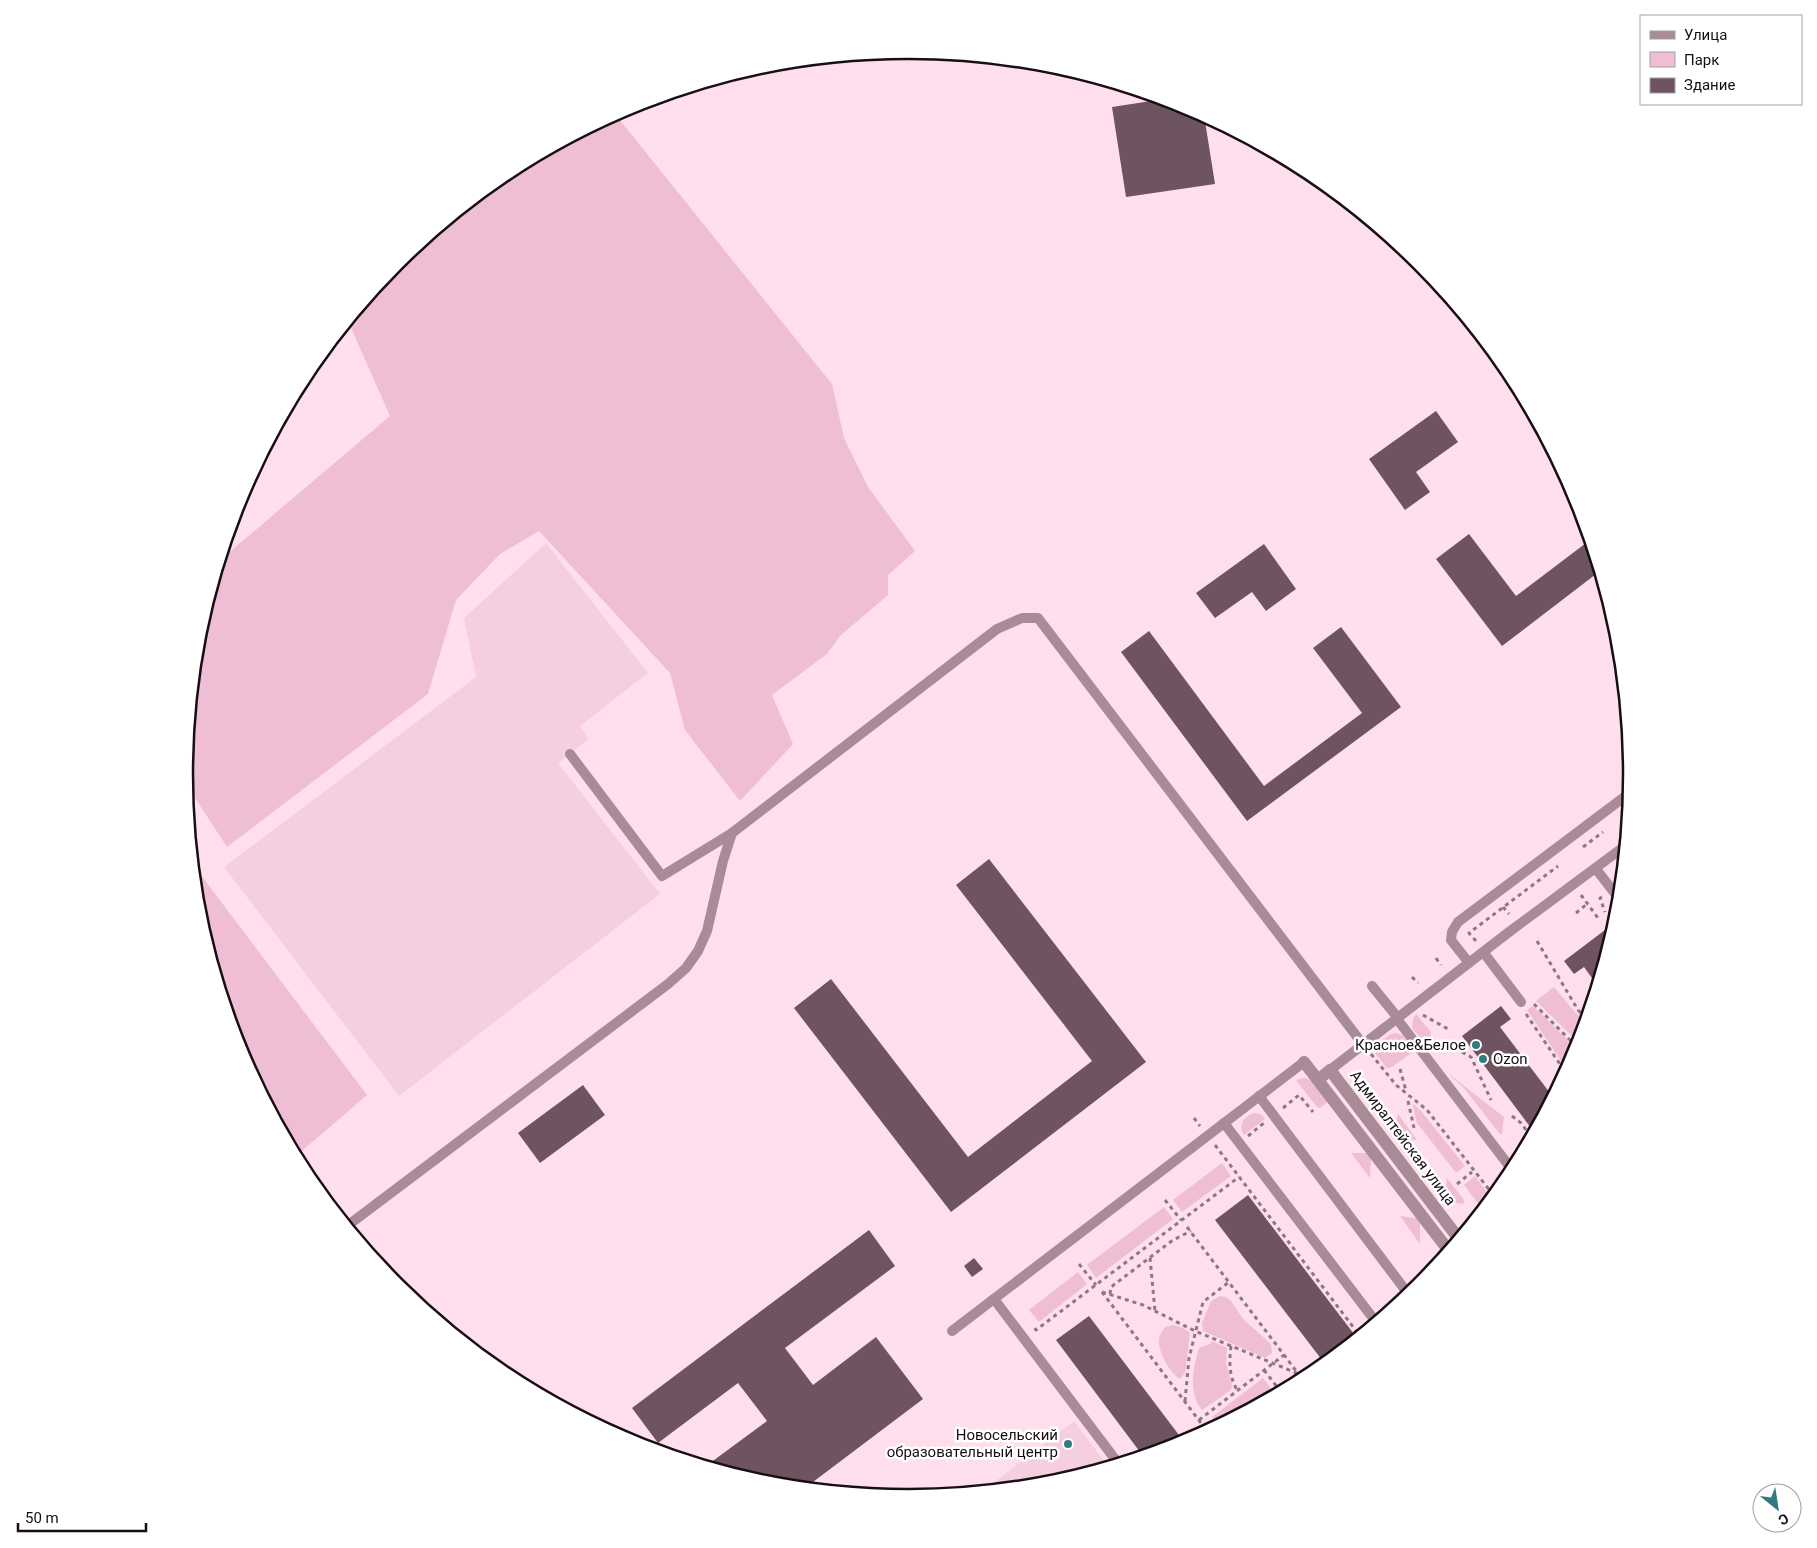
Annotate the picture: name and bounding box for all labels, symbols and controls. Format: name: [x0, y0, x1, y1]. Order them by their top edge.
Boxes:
legend: [1640, 15, 1802, 105]
text: Улица: [1684, 26, 1727, 44]
text: Парк: [1684, 51, 1719, 69]
text: Здание: [1684, 76, 1735, 94]
place label: Красное&Белое: [1355, 1036, 1466, 1054]
marker: Красное&Белое: [1470, 1039, 1482, 1051]
place label: Ozon: [1493, 1050, 1527, 1068]
marker: Ozon: [1477, 1053, 1489, 1065]
street label: Адмиралтейская улица: [1346, 1067, 1460, 1209]
place label: Новосельский образовательный центр: [887, 1426, 1058, 1461]
marker: Новосельский образовательный центр: [1062, 1438, 1074, 1450]
north arrow: [1752, 1483, 1802, 1533]
scale bar: [18, 1500, 145, 1532]
text: 50 m: [25, 1509, 59, 1527]
text: С: [1776, 1510, 1791, 1528]

